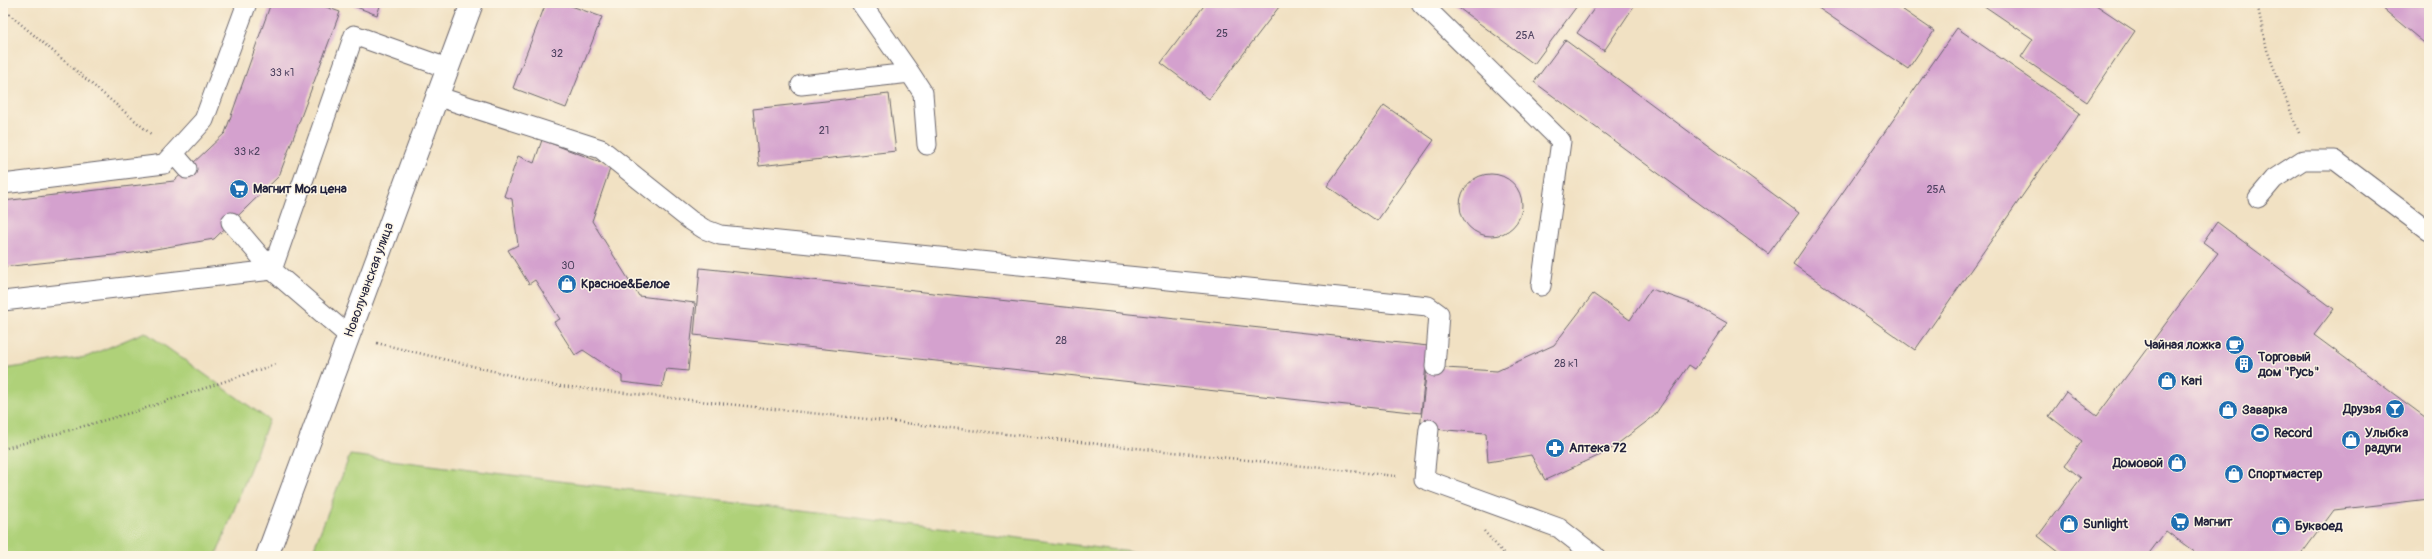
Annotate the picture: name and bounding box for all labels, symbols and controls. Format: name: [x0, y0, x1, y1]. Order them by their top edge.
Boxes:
house number: 25: [1216, 27, 1228, 40]
house number: 25А: [1515, 29, 1535, 42]
house number: 32: [551, 47, 563, 60]
house number: 33 к1: [270, 66, 294, 79]
house number: 21: [819, 124, 829, 137]
house number: 33 к2: [234, 145, 260, 158]
supermarket icon: Магнит Моя цена: [228, 178, 250, 200]
place label: Магнит Моя цена: [253, 181, 347, 197]
house number: 25А: [1926, 183, 1946, 196]
street label: Новолучанская улица: [341, 221, 397, 339]
house number: 30: [561, 259, 575, 272]
shop icon: Красное&Белое: [556, 273, 578, 295]
place label: Красное&Белое: [581, 276, 670, 292]
house number: 28: [1055, 334, 1067, 347]
cafe icon: Чайная ложка: [2224, 334, 2246, 356]
place label: Чайная ложка: [2145, 337, 2221, 353]
place label: Торговый дом "Русь": [2257, 349, 2319, 380]
building icon: Торговый дом "Русь": [2233, 353, 2255, 375]
house number: 28 к1: [1554, 357, 1578, 370]
shop icon: Kari: [2156, 370, 2178, 392]
place label: Kari: [2181, 373, 2203, 389]
bar icon: Друзья: [2384, 398, 2406, 420]
shop icon: Заварка: [2217, 399, 2239, 421]
place label: Друзья: [2342, 401, 2381, 417]
place label: Заварка: [2242, 402, 2287, 418]
sports icon: Record: [2249, 422, 2271, 444]
place label: Record: [2274, 425, 2312, 441]
place label: Улыбка радуги: [2365, 425, 2408, 456]
shop icon: Улыбка радуги: [2340, 429, 2362, 451]
pharmacy icon: Аптека 72: [1544, 437, 1566, 459]
place label: Аптека 72: [1569, 440, 1627, 456]
shop icon: Домовой: [2166, 452, 2188, 474]
place label: Домовой: [2112, 455, 2163, 471]
shop icon: Спортмастер: [2223, 463, 2245, 485]
place label: Спортмастер: [2248, 466, 2322, 482]
supermarket icon: Магнит: [2169, 511, 2191, 533]
shop icon: Sunlight: [2058, 513, 2080, 535]
place label: Магнит: [2194, 514, 2233, 530]
shop icon: Буквоед: [2270, 515, 2292, 537]
place label: Sunlight: [2083, 516, 2129, 532]
place label: Буквоед: [2295, 518, 2343, 534]

